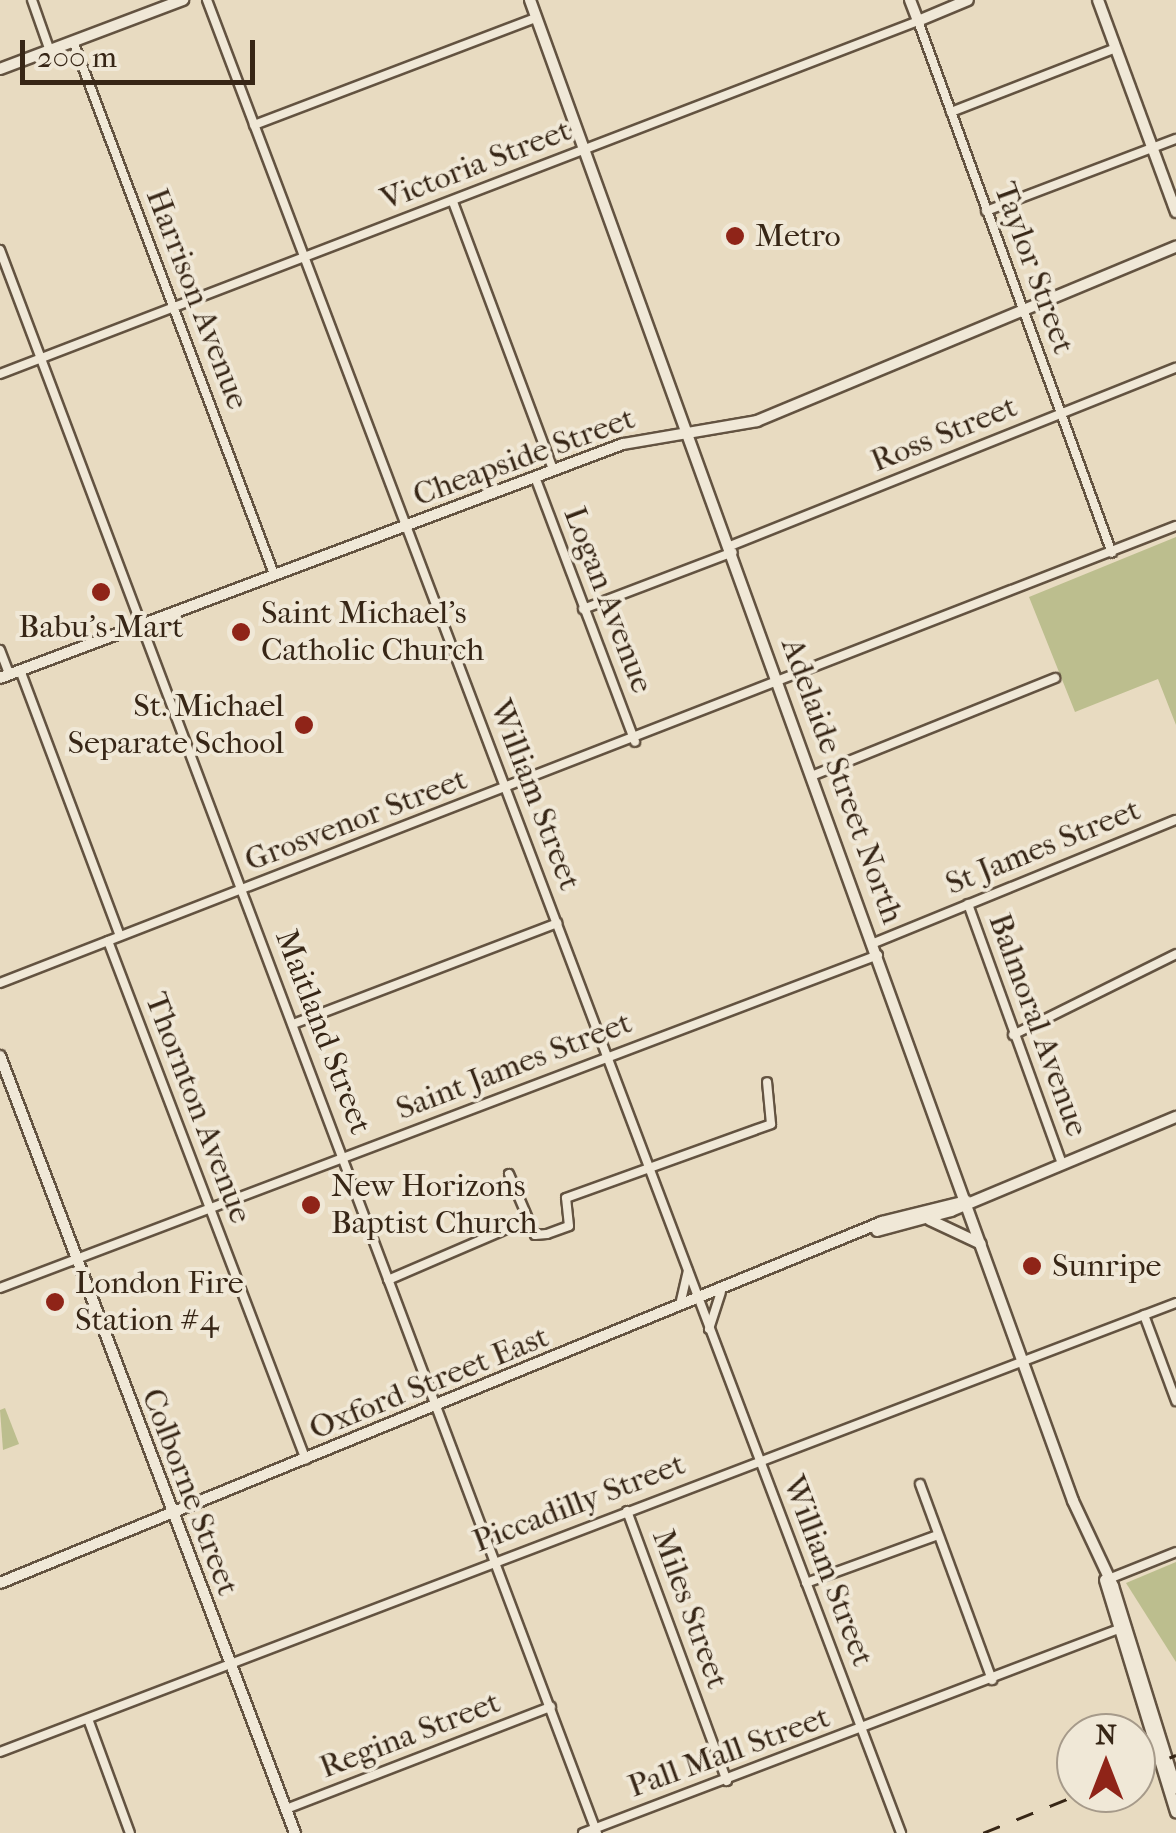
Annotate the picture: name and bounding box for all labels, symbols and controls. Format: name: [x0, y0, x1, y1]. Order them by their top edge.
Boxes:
scale bar: [25, 20, 260, 82]
text: 200 m: [37, 40, 117, 75]
street label: Victoria Street: [375, 111, 577, 219]
street label: Taylor Street: [985, 177, 1083, 359]
street label: Harrison Avenue: [137, 183, 257, 415]
place label: Metro: [755, 217, 841, 255]
marker: Metro: [724, 225, 746, 247]
street label: Ross Street: [865, 387, 1023, 481]
street label: Cheapside Street: [408, 399, 640, 515]
street label: Logan Avenue: [555, 501, 661, 699]
marker: Babu's Mart: [90, 581, 112, 603]
place label: Saint Michael's Catholic Church: [261, 595, 484, 670]
place label: Babu's Mart: [19, 608, 183, 646]
marker: Saint Michael's Catholic Church: [230, 621, 252, 643]
street label: Adelaide Street North: [772, 633, 912, 929]
place label: St. Michael Separate School: [68, 688, 284, 763]
street label: William Street: [481, 694, 589, 896]
marker: St. Michael Separate School: [293, 714, 315, 736]
street label: Grosvenor Street: [240, 760, 472, 880]
street label: St James Street: [940, 791, 1146, 903]
street label: Balmoral Avenue: [980, 908, 1096, 1142]
street label: Maitland Street: [266, 924, 380, 1140]
street label: Thornton Avenue: [136, 987, 260, 1229]
street label: Saint James Street: [391, 1003, 637, 1129]
place label: New Horizons Baptist Church: [331, 1168, 538, 1243]
marker: New Horizons Baptist Church: [300, 1194, 322, 1216]
place label: Sunripe: [1052, 1247, 1161, 1285]
marker: Sunripe: [1021, 1255, 1043, 1277]
place label: London Fire Station #4: [75, 1265, 244, 1340]
marker: London Fire Station #4: [44, 1291, 66, 1313]
street label: Oxford Street East: [304, 1318, 554, 1448]
street label: Colborne Street: [133, 1383, 247, 1601]
street label: Piccadilly Street: [468, 1445, 690, 1561]
street label: William Street: [774, 1470, 882, 1672]
street label: Miles Street: [644, 1524, 736, 1694]
street label: Regina Street: [314, 1683, 506, 1787]
street label: Pall Mall Street: [623, 1698, 835, 1806]
north arrow: [1056, 1713, 1156, 1813]
text: N: [1095, 1718, 1117, 1751]

